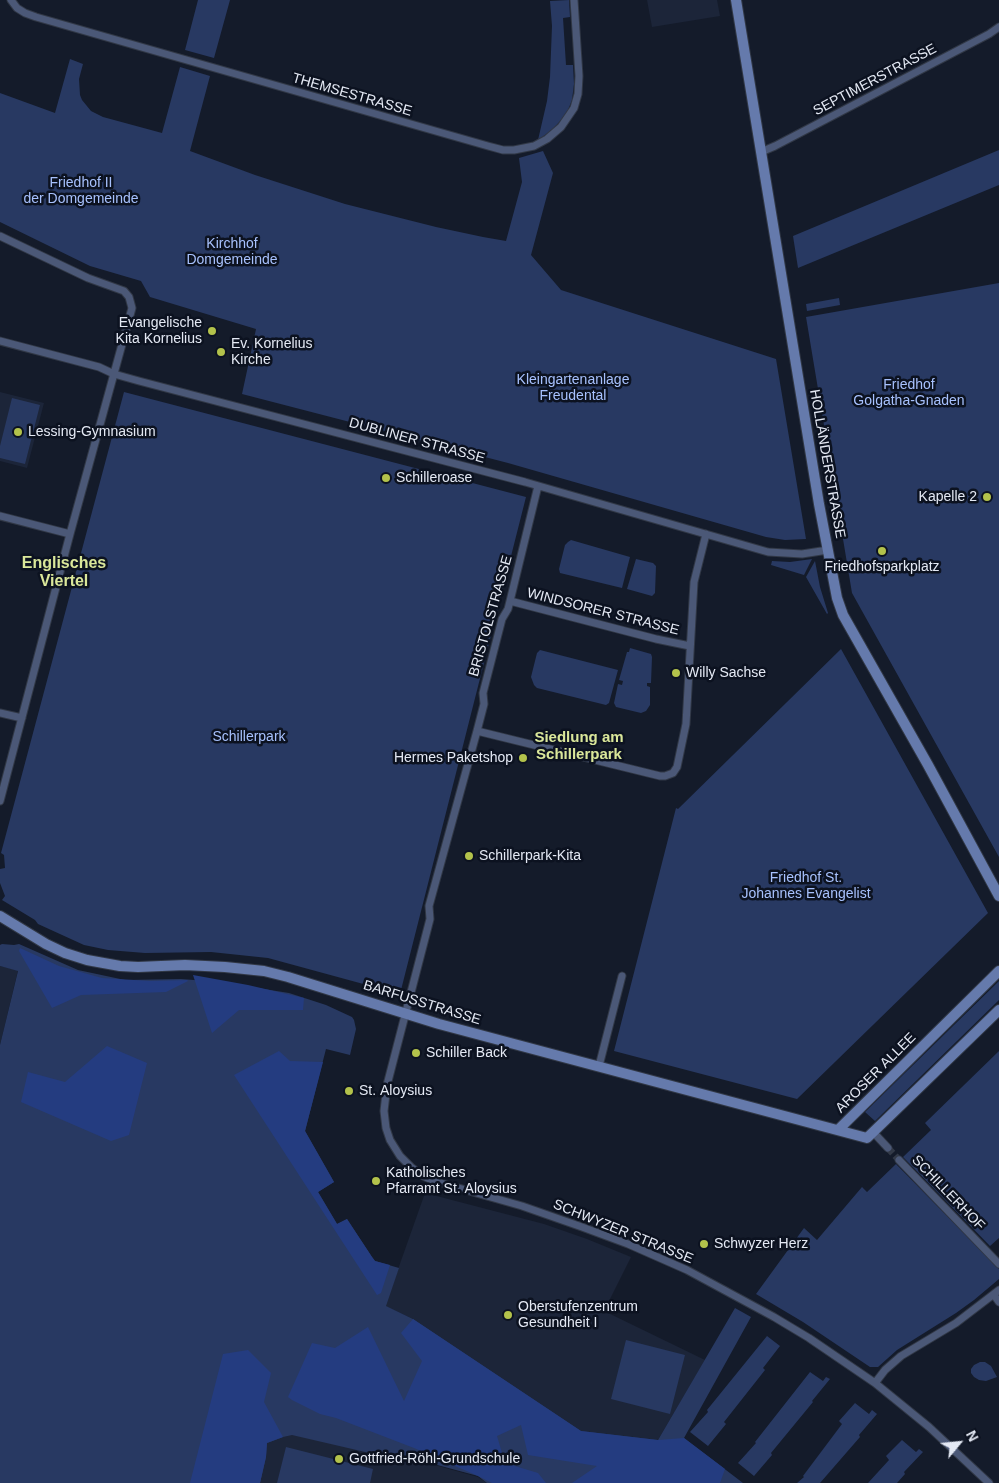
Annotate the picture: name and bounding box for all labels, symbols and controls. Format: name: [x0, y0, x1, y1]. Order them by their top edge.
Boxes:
street label: SEPTIMERSTRASSE: [811, 40, 939, 120]
street label: THEMSESTRASSE: [290, 70, 414, 120]
park label: Friedhof II der Domgemeinde: [23, 175, 139, 208]
park label: Kirchhof Domgemeinde: [186, 236, 278, 268]
place label: Evangelische Kita Kornelius: [116, 315, 202, 348]
marker: Evangelische Kita Kornelius: [206, 325, 218, 337]
place label: Ev. Kornelius Kirche: [231, 336, 312, 368]
marker: Ev. Kornelius Kirche: [215, 346, 227, 358]
park label: Kleingartenanlage Freudental: [517, 372, 629, 404]
park label: Friedhof Golgatha-Gnaden: [853, 377, 965, 410]
street label: HOLLÄNDERSTRASSE: [806, 388, 848, 540]
street label: DUBLINER STRASSE: [347, 415, 487, 467]
place label: Lessing-Gymnasium: [28, 424, 156, 440]
marker: Lessing-Gymnasium: [12, 426, 24, 438]
place label: Schilleroase: [396, 470, 472, 486]
marker: Schilleroase: [380, 472, 392, 484]
place label: Kapelle 2: [919, 489, 977, 505]
marker: Kapelle 2: [981, 491, 993, 503]
marker: Friedhofsparkplatz: [876, 545, 888, 557]
district label: Englisches Viertel: [22, 554, 106, 592]
street label: BRISTOLSTRASSE: [466, 554, 516, 678]
place label: Friedhofsparkplatz: [824, 559, 940, 575]
street label: WINDSORER STRASSE: [525, 585, 681, 639]
place label: Willy Sachse: [686, 665, 766, 681]
marker: Willy Sachse: [670, 667, 682, 679]
park label: Schillerpark: [212, 729, 286, 745]
district label: Siedlung am Schillerpark: [534, 729, 624, 764]
place label: Hermes Paketshop: [394, 750, 513, 766]
marker: Hermes Paketshop: [517, 752, 529, 764]
place label: Schillerpark-Kita: [479, 848, 581, 864]
marker: Schillerpark-Kita: [463, 850, 475, 862]
park label: Friedhof St. Johannes Evangelist: [741, 870, 871, 902]
street label: BARFUSSTRASSE: [361, 977, 483, 1029]
street label: AROSER ALLEE: [832, 1029, 920, 1117]
place label: Schiller Back: [426, 1045, 507, 1061]
marker: Schiller Back: [410, 1047, 422, 1059]
place label: St. Aloysius: [359, 1083, 432, 1099]
marker: St. Aloysius: [343, 1085, 355, 1097]
street label: SCHILLERHOF: [908, 1152, 988, 1234]
place label: Katholisches Pfarramt St. Aloysius: [386, 1165, 517, 1198]
marker: Katholisches Pfarramt St. Aloysius: [370, 1175, 382, 1187]
street label: SCHWYZER STRASSE: [551, 1196, 695, 1268]
place label: Schwyzer Herz: [714, 1236, 808, 1252]
marker: Schwyzer Herz: [698, 1238, 710, 1250]
place label: Oberstufenzentrum Gesundheit I: [518, 1299, 638, 1331]
marker: Oberstufenzentrum Gesundheit I: [502, 1309, 514, 1321]
north arrow: [934, 1418, 984, 1468]
text: N: [963, 1428, 982, 1444]
place label: Gottfried-Röhl-Grundschule: [349, 1451, 520, 1467]
marker: Gottfried-Röhl-Grundschule: [333, 1453, 345, 1465]

